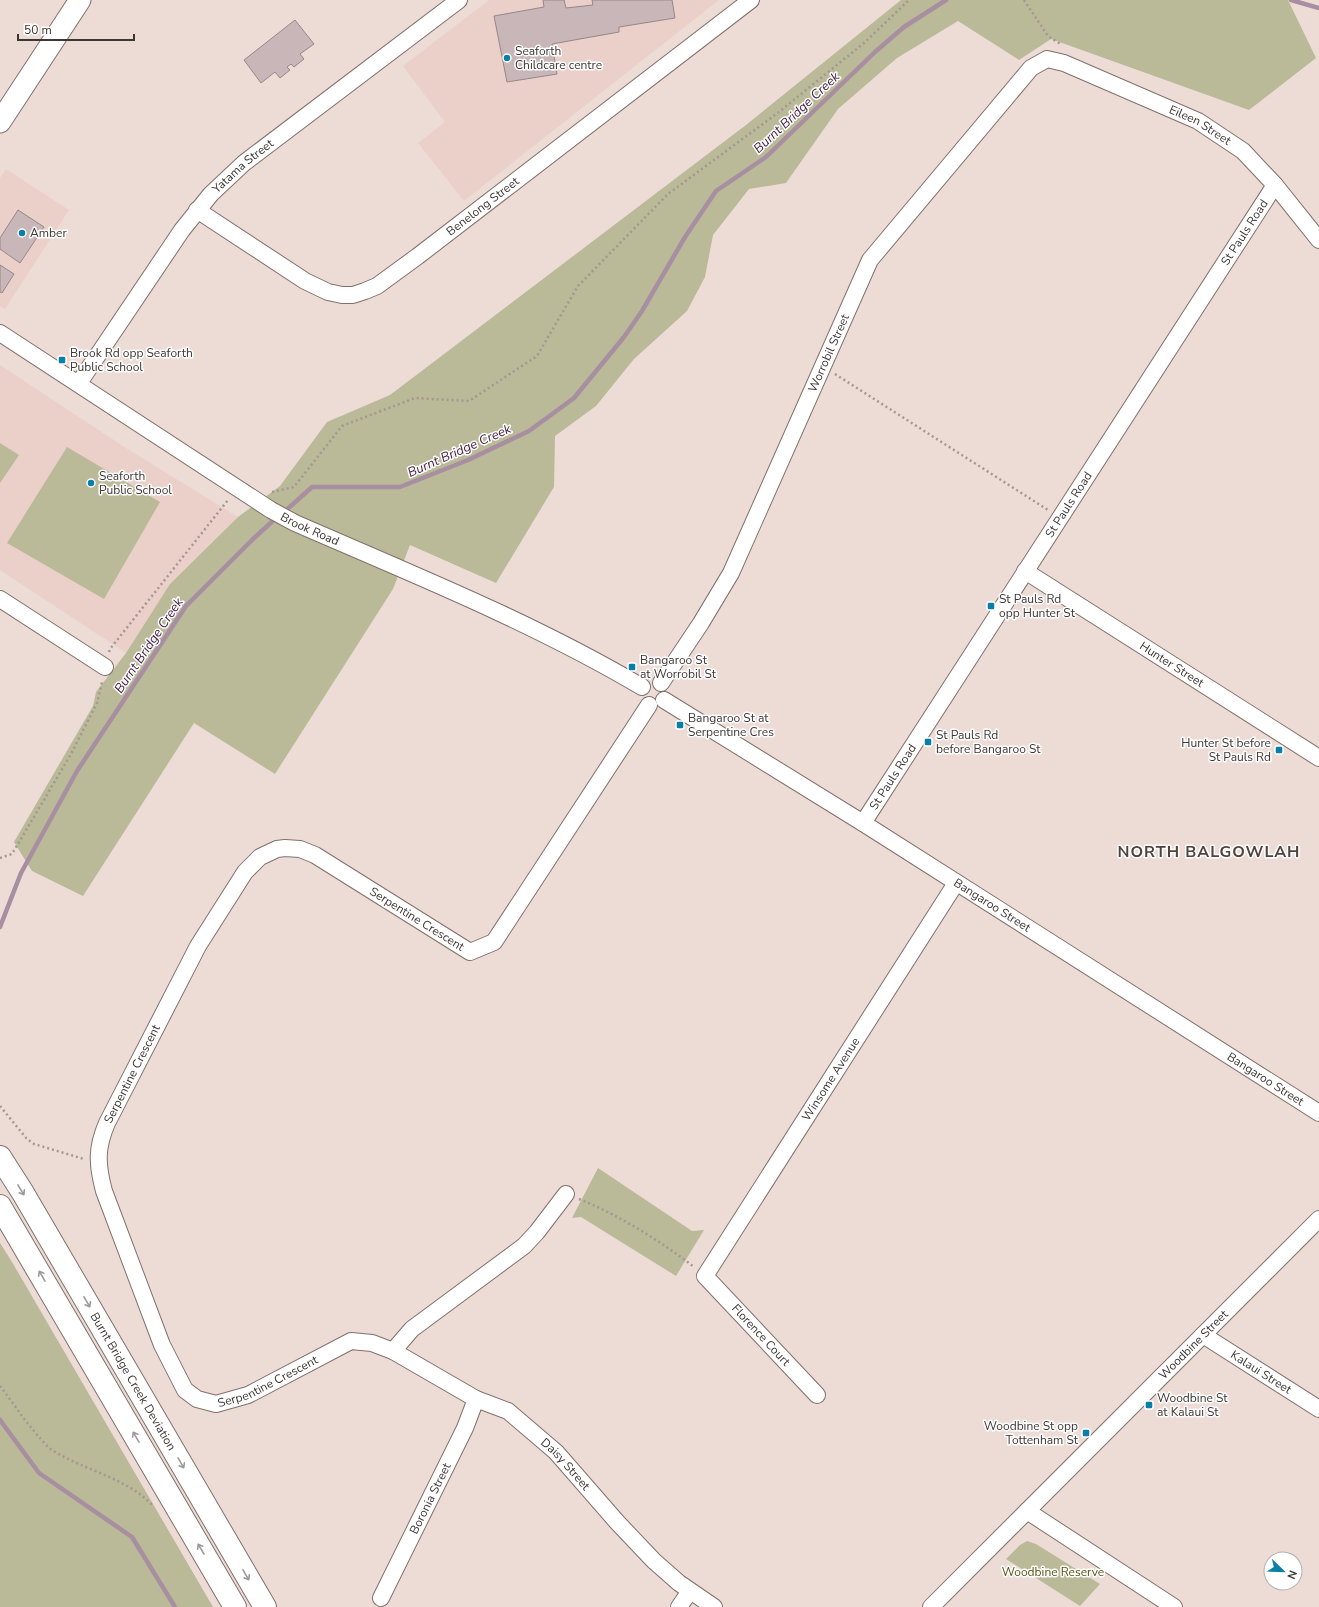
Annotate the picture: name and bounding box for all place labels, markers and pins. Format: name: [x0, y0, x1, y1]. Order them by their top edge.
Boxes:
place label: Seaforth Childcare centre: [515, 43, 602, 73]
marker: Seaforth Childcare centre: [502, 53, 512, 63]
place label: Amber: [30, 225, 67, 241]
marker: Amber: [17, 228, 27, 238]
place label: Brook Rd opp Seaforth Public School: [70, 345, 193, 375]
marker: Brook Rd opp Seaforth Public School: [57, 355, 67, 365]
place label: Seaforth Public School: [99, 468, 172, 498]
marker: Seaforth Public School: [86, 478, 96, 488]
place label: St Pauls Rd opp Hunter St: [999, 591, 1076, 621]
marker: St Pauls Rd opp Hunter St: [986, 601, 996, 611]
place label: Bangaroo St at Worrobil St: [640, 652, 717, 682]
marker: Bangaroo St at Worrobil St: [627, 662, 637, 672]
place label: Bangaroo St at Serpentine Cres: [688, 710, 774, 740]
marker: Bangaroo St at Serpentine Cres: [675, 720, 685, 730]
place label: St Pauls Rd before Bangaroo St: [936, 727, 1041, 757]
place label: Hunter St before St Pauls Rd: [1181, 735, 1271, 765]
marker: St Pauls Rd before Bangaroo St: [923, 737, 933, 747]
marker: Hunter St before St Pauls Rd: [1274, 745, 1284, 755]
place label: Woodbine St at Kalaui St: [1157, 1390, 1228, 1420]
marker: Woodbine St at Kalaui St: [1144, 1400, 1154, 1410]
place label: Woodbine St opp Tottenham St: [984, 1418, 1079, 1448]
marker: Woodbine St opp Tottenham St: [1081, 1428, 1091, 1438]

